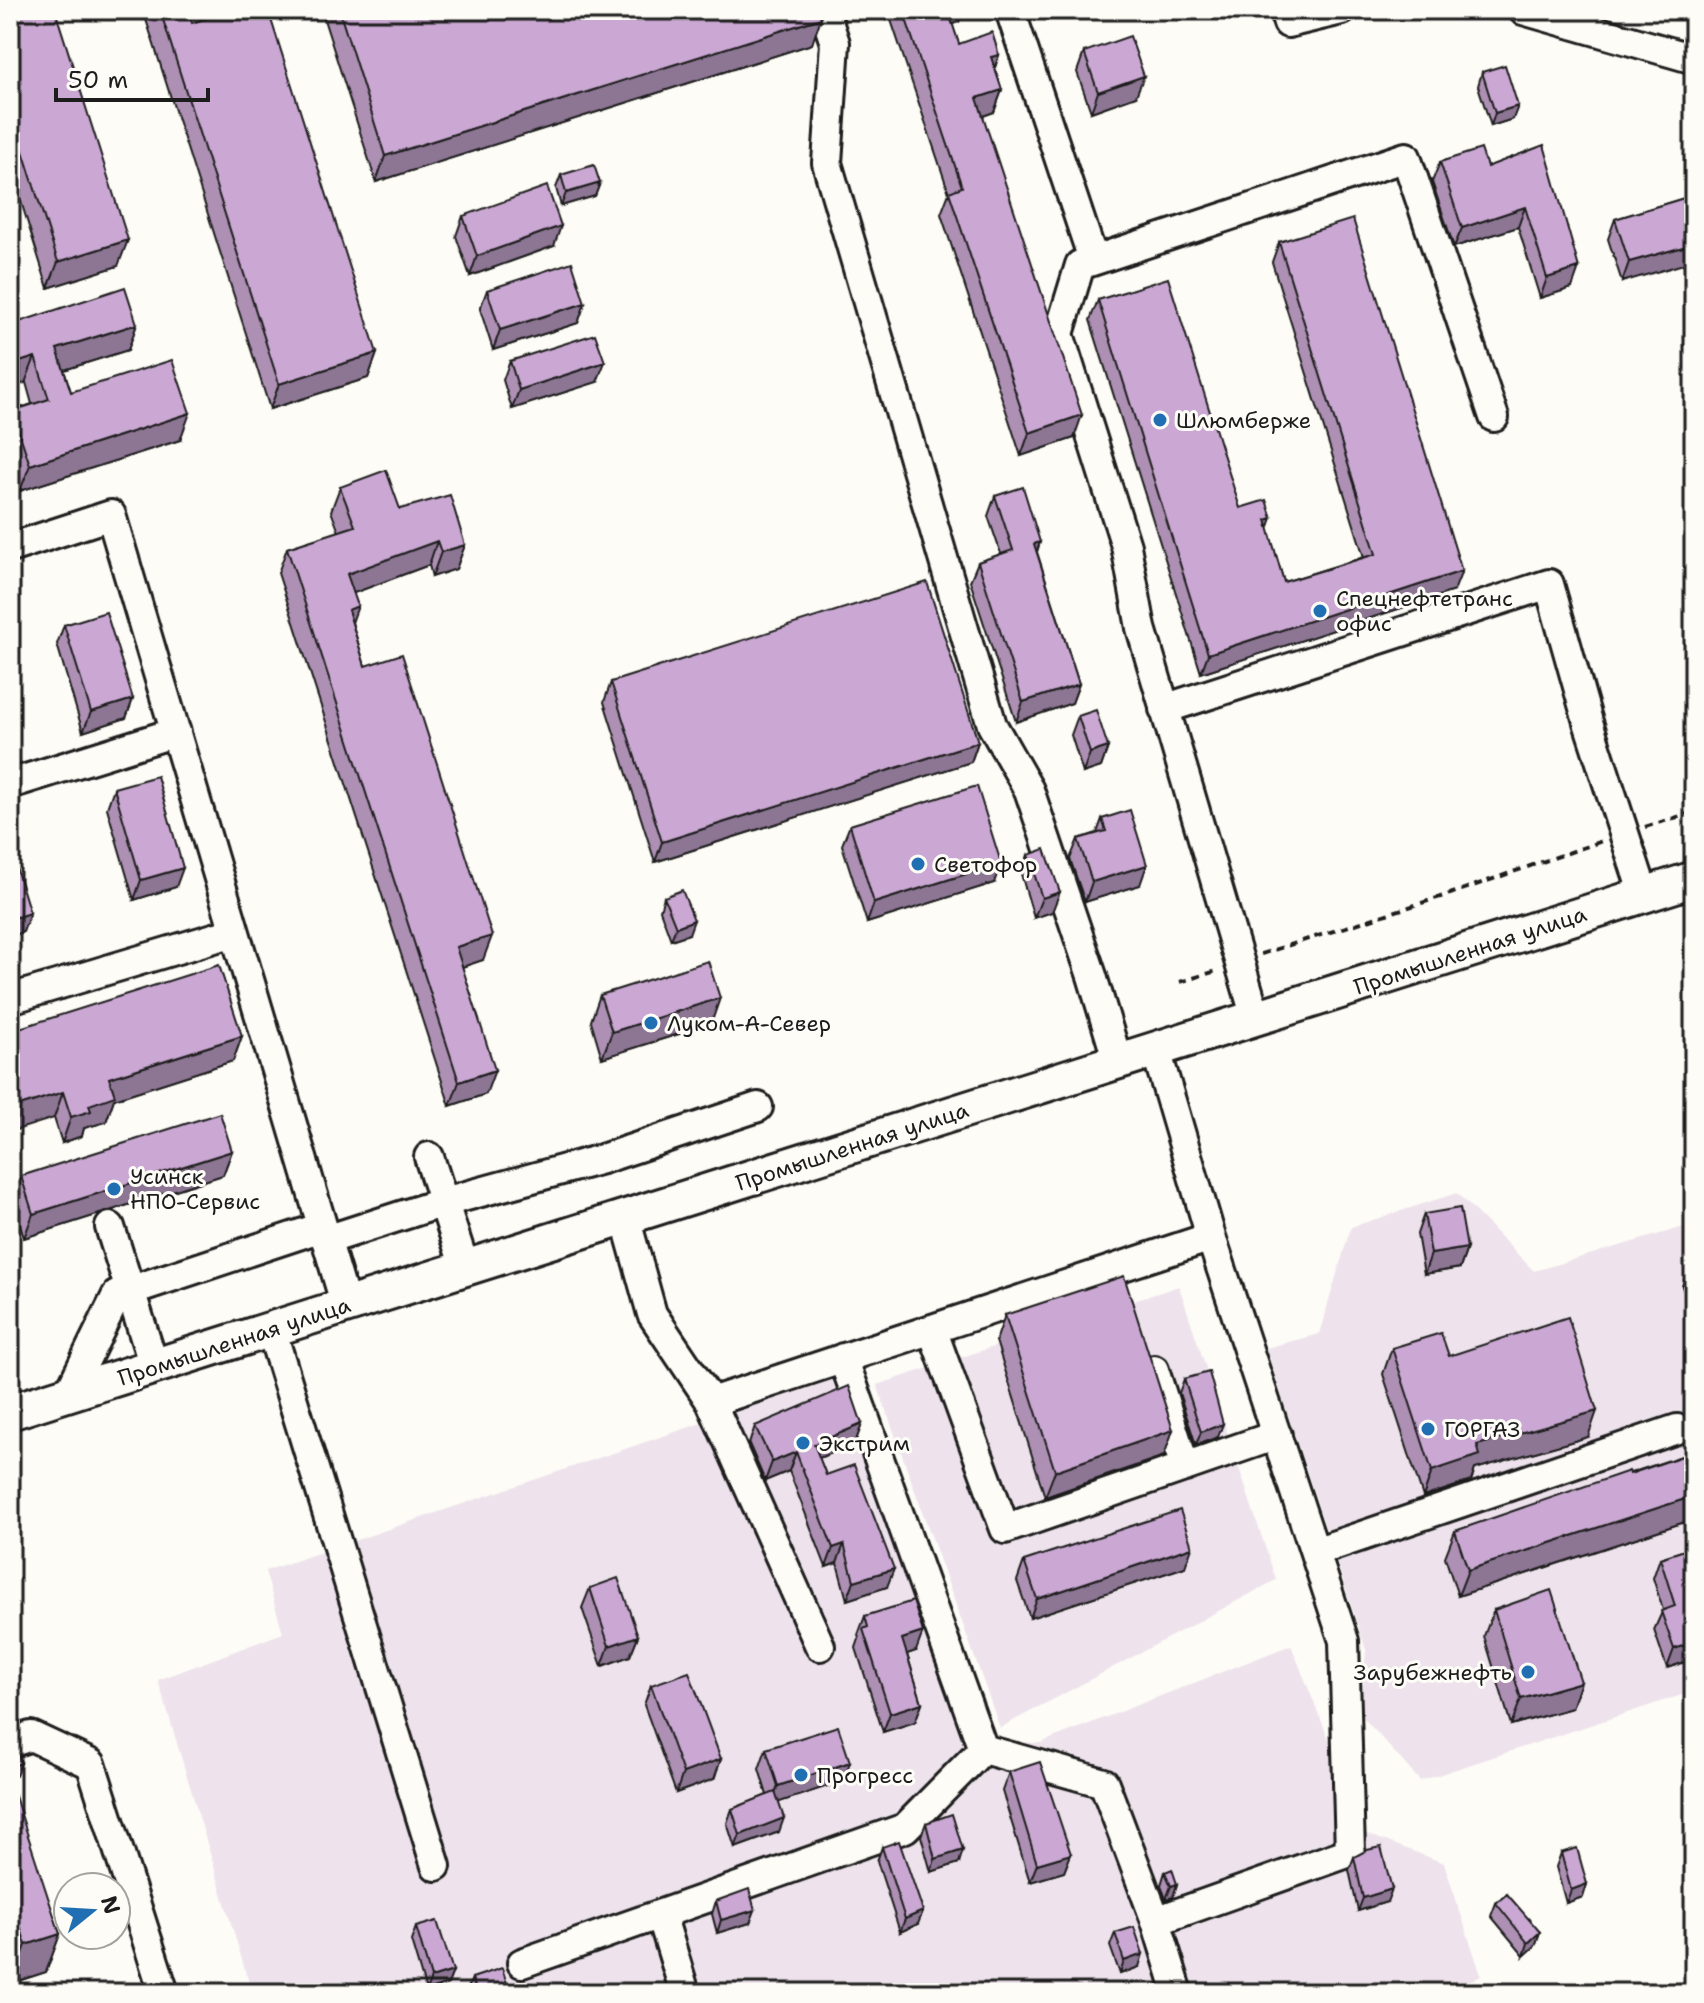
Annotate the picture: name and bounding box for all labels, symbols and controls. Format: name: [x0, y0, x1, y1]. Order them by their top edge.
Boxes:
scale bar: [56, 52, 208, 102]
text: 50 m: [68, 64, 128, 96]
place label: Шлюмберже: [1176, 406, 1311, 435]
marker: Шлюмберже: [1151, 411, 1169, 429]
place label: Спецнефтетранс офис: [1336, 584, 1513, 638]
marker: Спецнефтетранс офис: [1311, 602, 1329, 620]
place label: Светофор: [934, 850, 1037, 879]
marker: Светофор: [909, 855, 927, 873]
street label: Промышленная улица: [1350, 899, 1590, 1002]
place label: Луком-А-Север: [667, 1009, 831, 1038]
marker: Луком-А-Север: [642, 1014, 660, 1032]
street label: Промышленная улица: [732, 1095, 972, 1198]
place label: Усинск НПО-Сервис: [130, 1162, 260, 1216]
marker: Усинск НПО-Сервис: [105, 1180, 123, 1198]
street label: Промышленная улица: [114, 1290, 354, 1393]
place label: ГОРГАЗ: [1444, 1415, 1521, 1444]
marker: ГОРГАЗ: [1419, 1420, 1437, 1438]
place label: Экстрим: [819, 1429, 910, 1458]
marker: Экстрим: [794, 1434, 812, 1452]
place label: Зарубежнефть: [1354, 1658, 1512, 1687]
marker: Зарубежнефть: [1519, 1663, 1537, 1681]
place label: Прогресс: [817, 1761, 913, 1790]
marker: Прогресс: [792, 1766, 810, 1784]
north arrow: [52, 1871, 132, 1951]
text: N: [94, 1892, 127, 1918]

